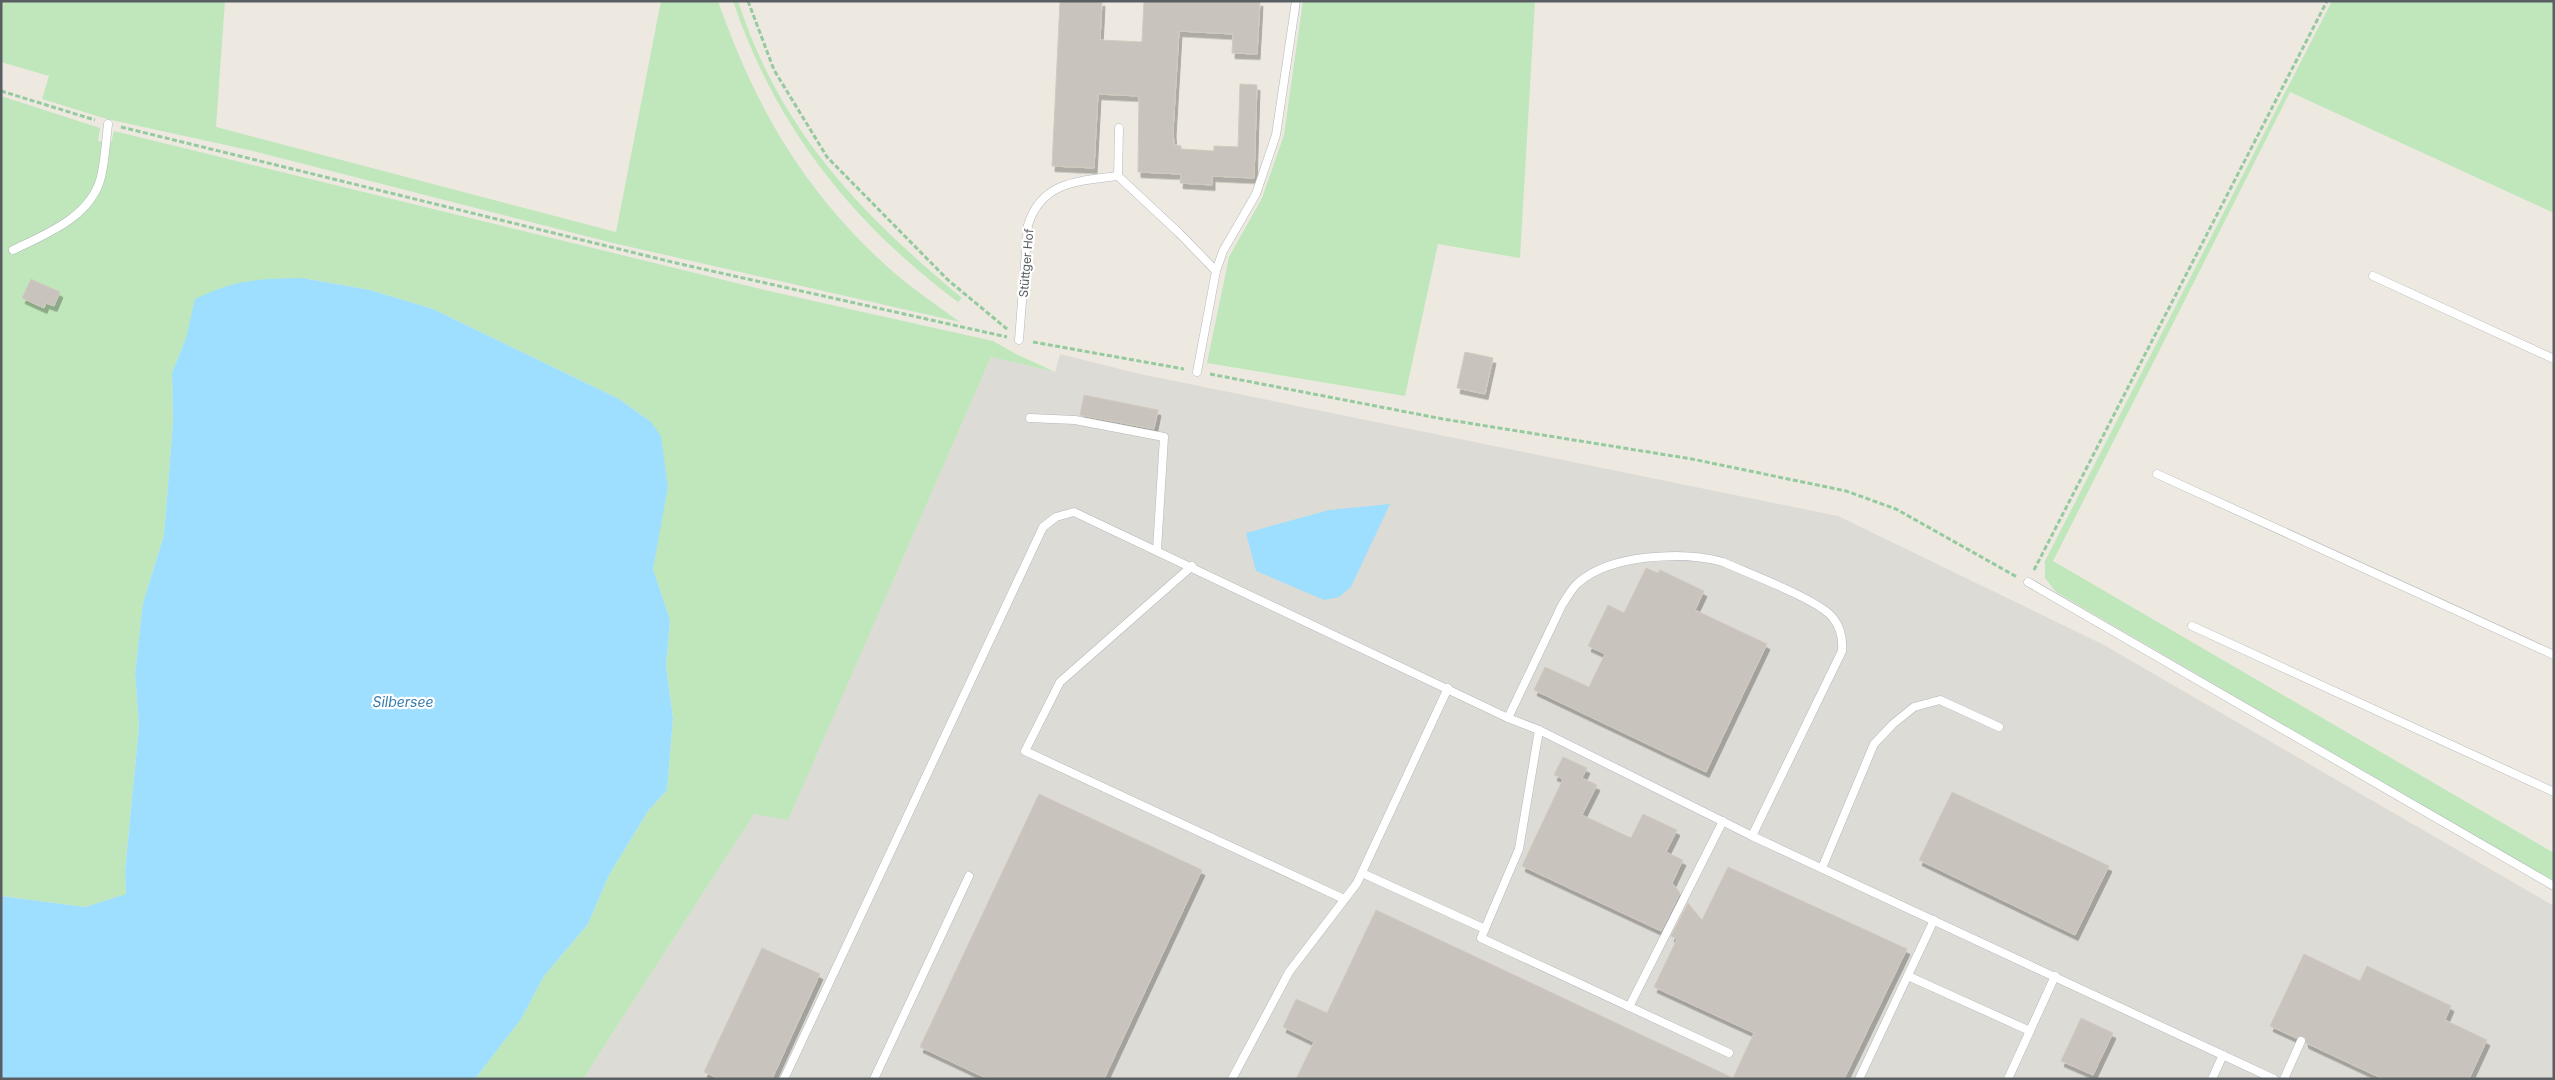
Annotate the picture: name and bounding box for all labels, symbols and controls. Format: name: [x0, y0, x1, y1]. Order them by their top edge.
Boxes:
street label: Stüttger Hof: [1016, 227, 1037, 298]
water label: Silbersee: [372, 693, 434, 710]

